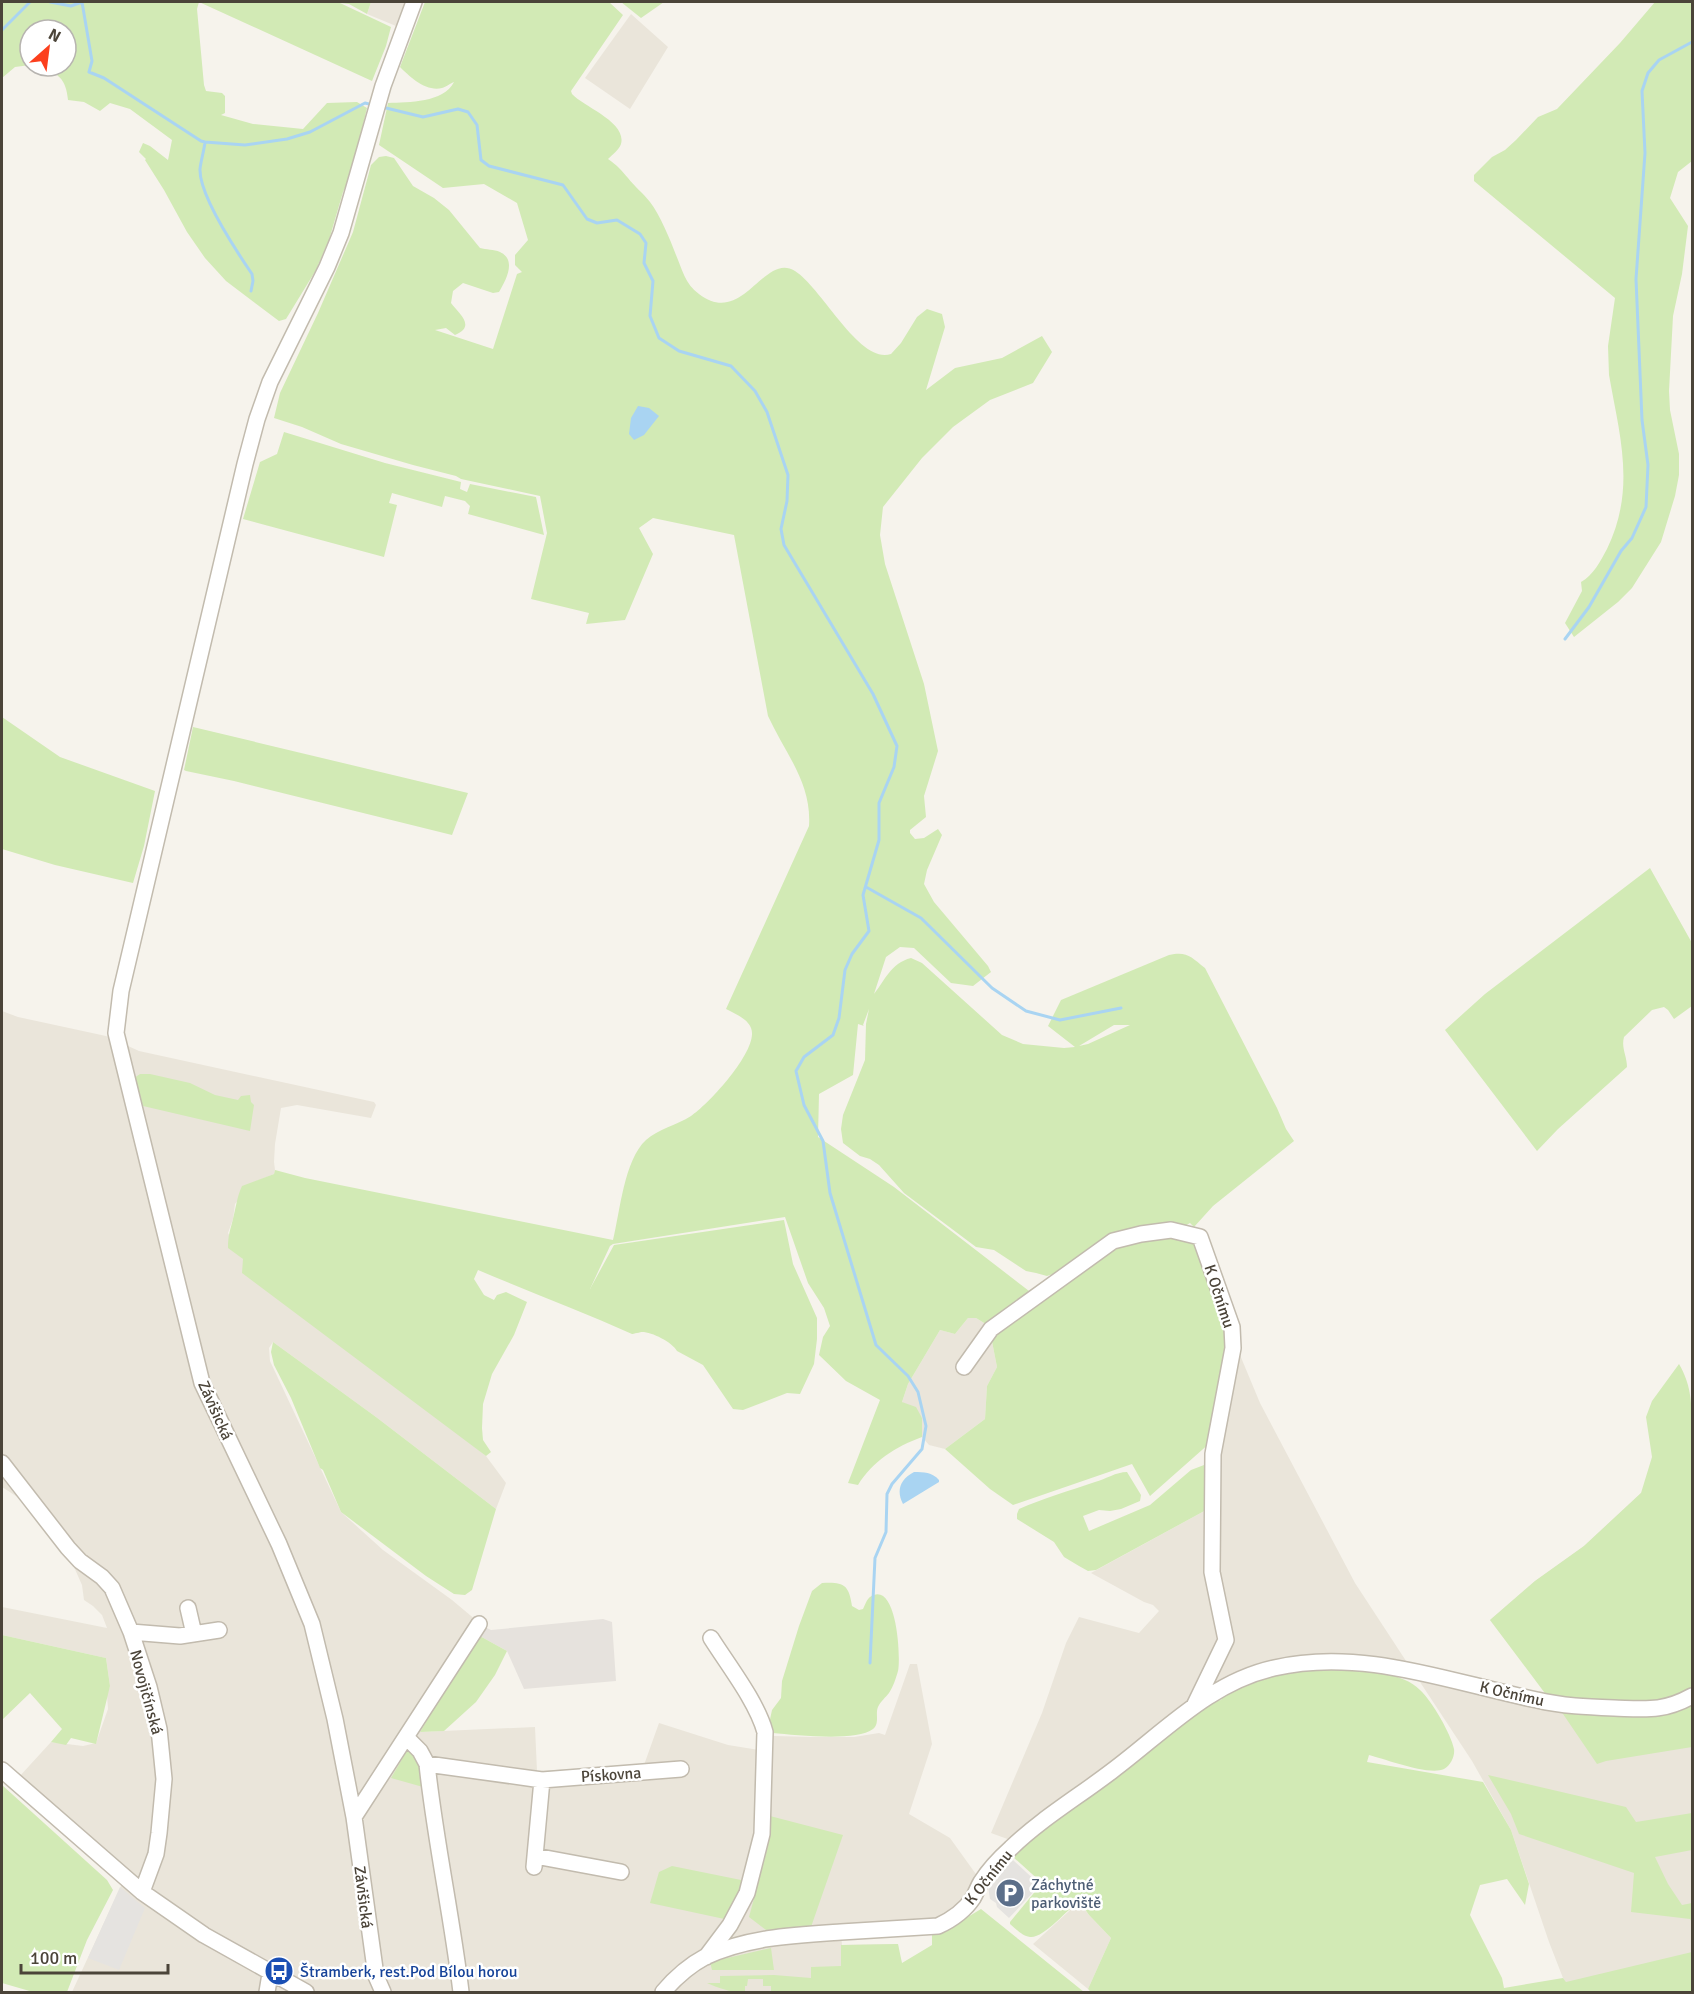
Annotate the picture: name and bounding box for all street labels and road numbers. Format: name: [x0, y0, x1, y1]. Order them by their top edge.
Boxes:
street label: K Očnímu: [1199, 1262, 1239, 1331]
street label: Závišická: [193, 1378, 237, 1443]
street label: Novojičínská: [125, 1648, 167, 1737]
street label: K Očnímu: [1478, 1677, 1546, 1711]
street label: Pískovna: [580, 1763, 642, 1787]
street label: K Očnímu: [960, 1846, 1017, 1909]
street label: Závišická: [349, 1865, 377, 1930]

